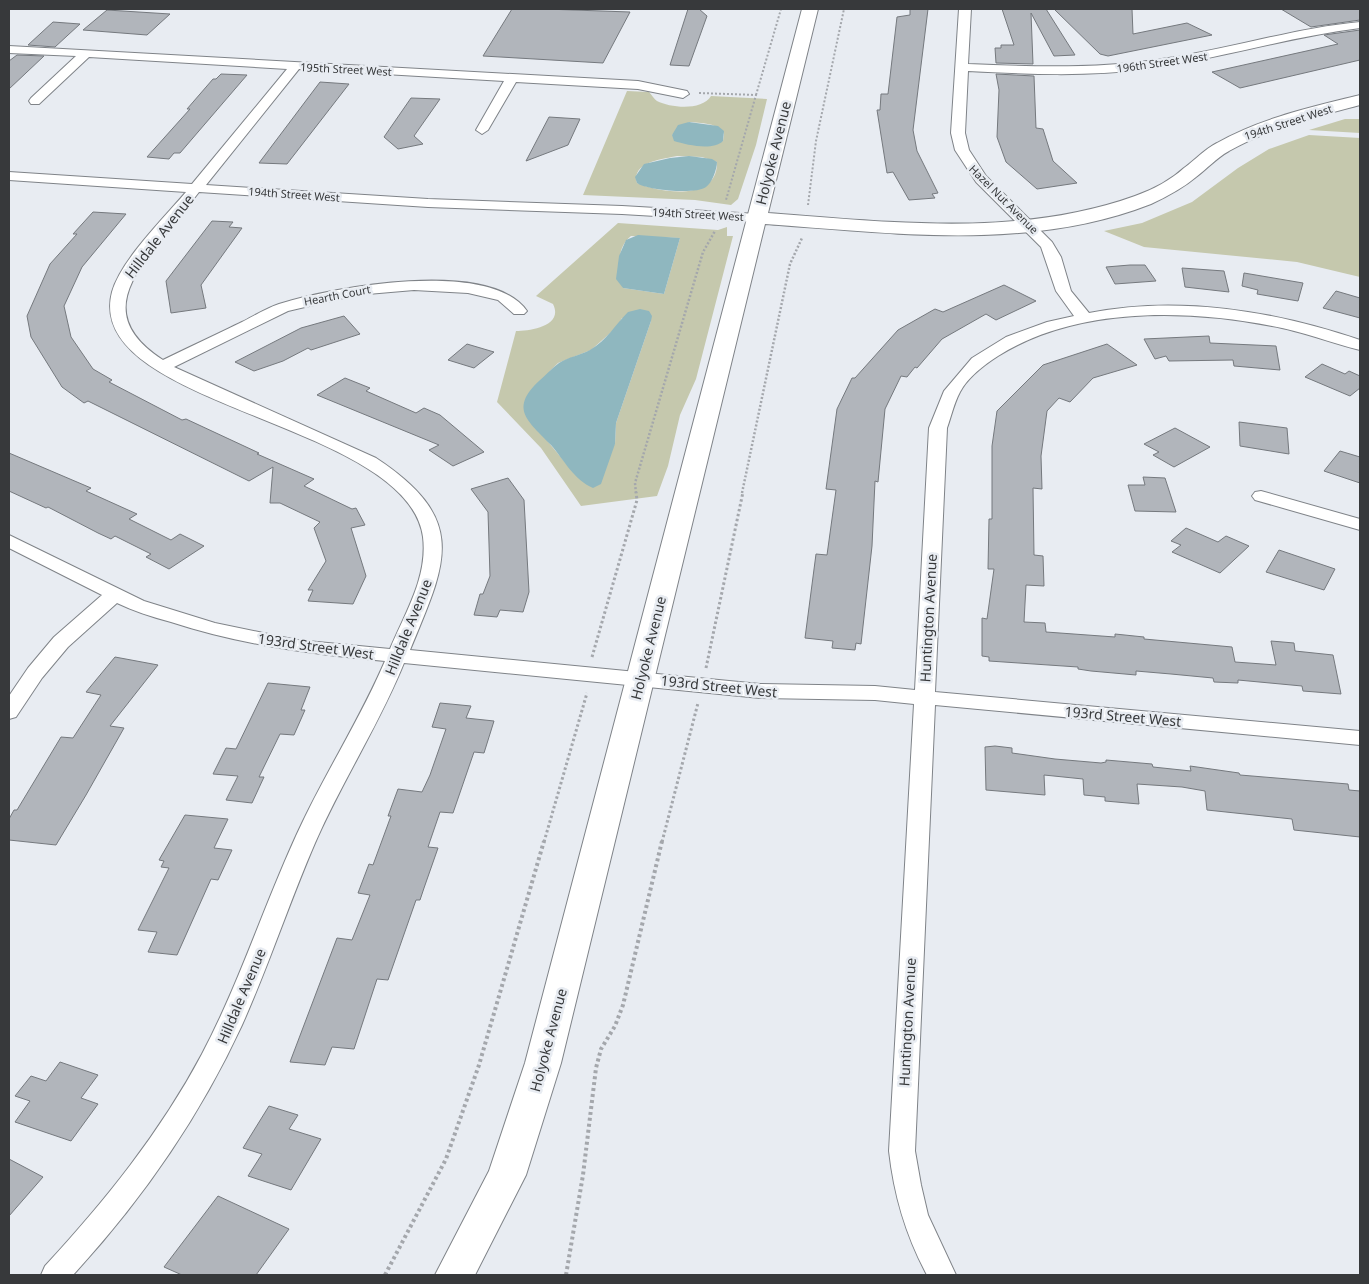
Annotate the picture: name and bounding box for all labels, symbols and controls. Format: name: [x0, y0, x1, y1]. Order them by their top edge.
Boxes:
street label: 196th Street West: [1116, 48, 1208, 76]
street label: 195th Street West: [300, 59, 392, 79]
street label: Holyoke Avenue: [751, 99, 795, 207]
street label: 194th Street West: [1242, 101, 1334, 143]
street label: Hazel Nut Avenue: [966, 161, 1042, 237]
street label: 194th Street West: [248, 183, 340, 205]
street label: Hilldale Avenue: [120, 190, 198, 282]
street label: 194th Street West: [652, 204, 744, 224]
street label: Hearth Court: [302, 281, 372, 309]
street label: Huntington Avenue: [915, 553, 941, 683]
street label: Hilldale Avenue: [380, 576, 436, 678]
street label: Holyoke Avenue: [626, 594, 670, 702]
street label: 193rd Street West: [257, 628, 375, 664]
street label: 193rd Street West: [660, 670, 778, 702]
street label: 193rd Street West: [1064, 701, 1182, 731]
street label: Hilldale Avenue: [212, 945, 270, 1047]
street label: Huntington Avenue: [894, 957, 920, 1087]
street label: Holyoke Avenue: [525, 986, 571, 1094]

